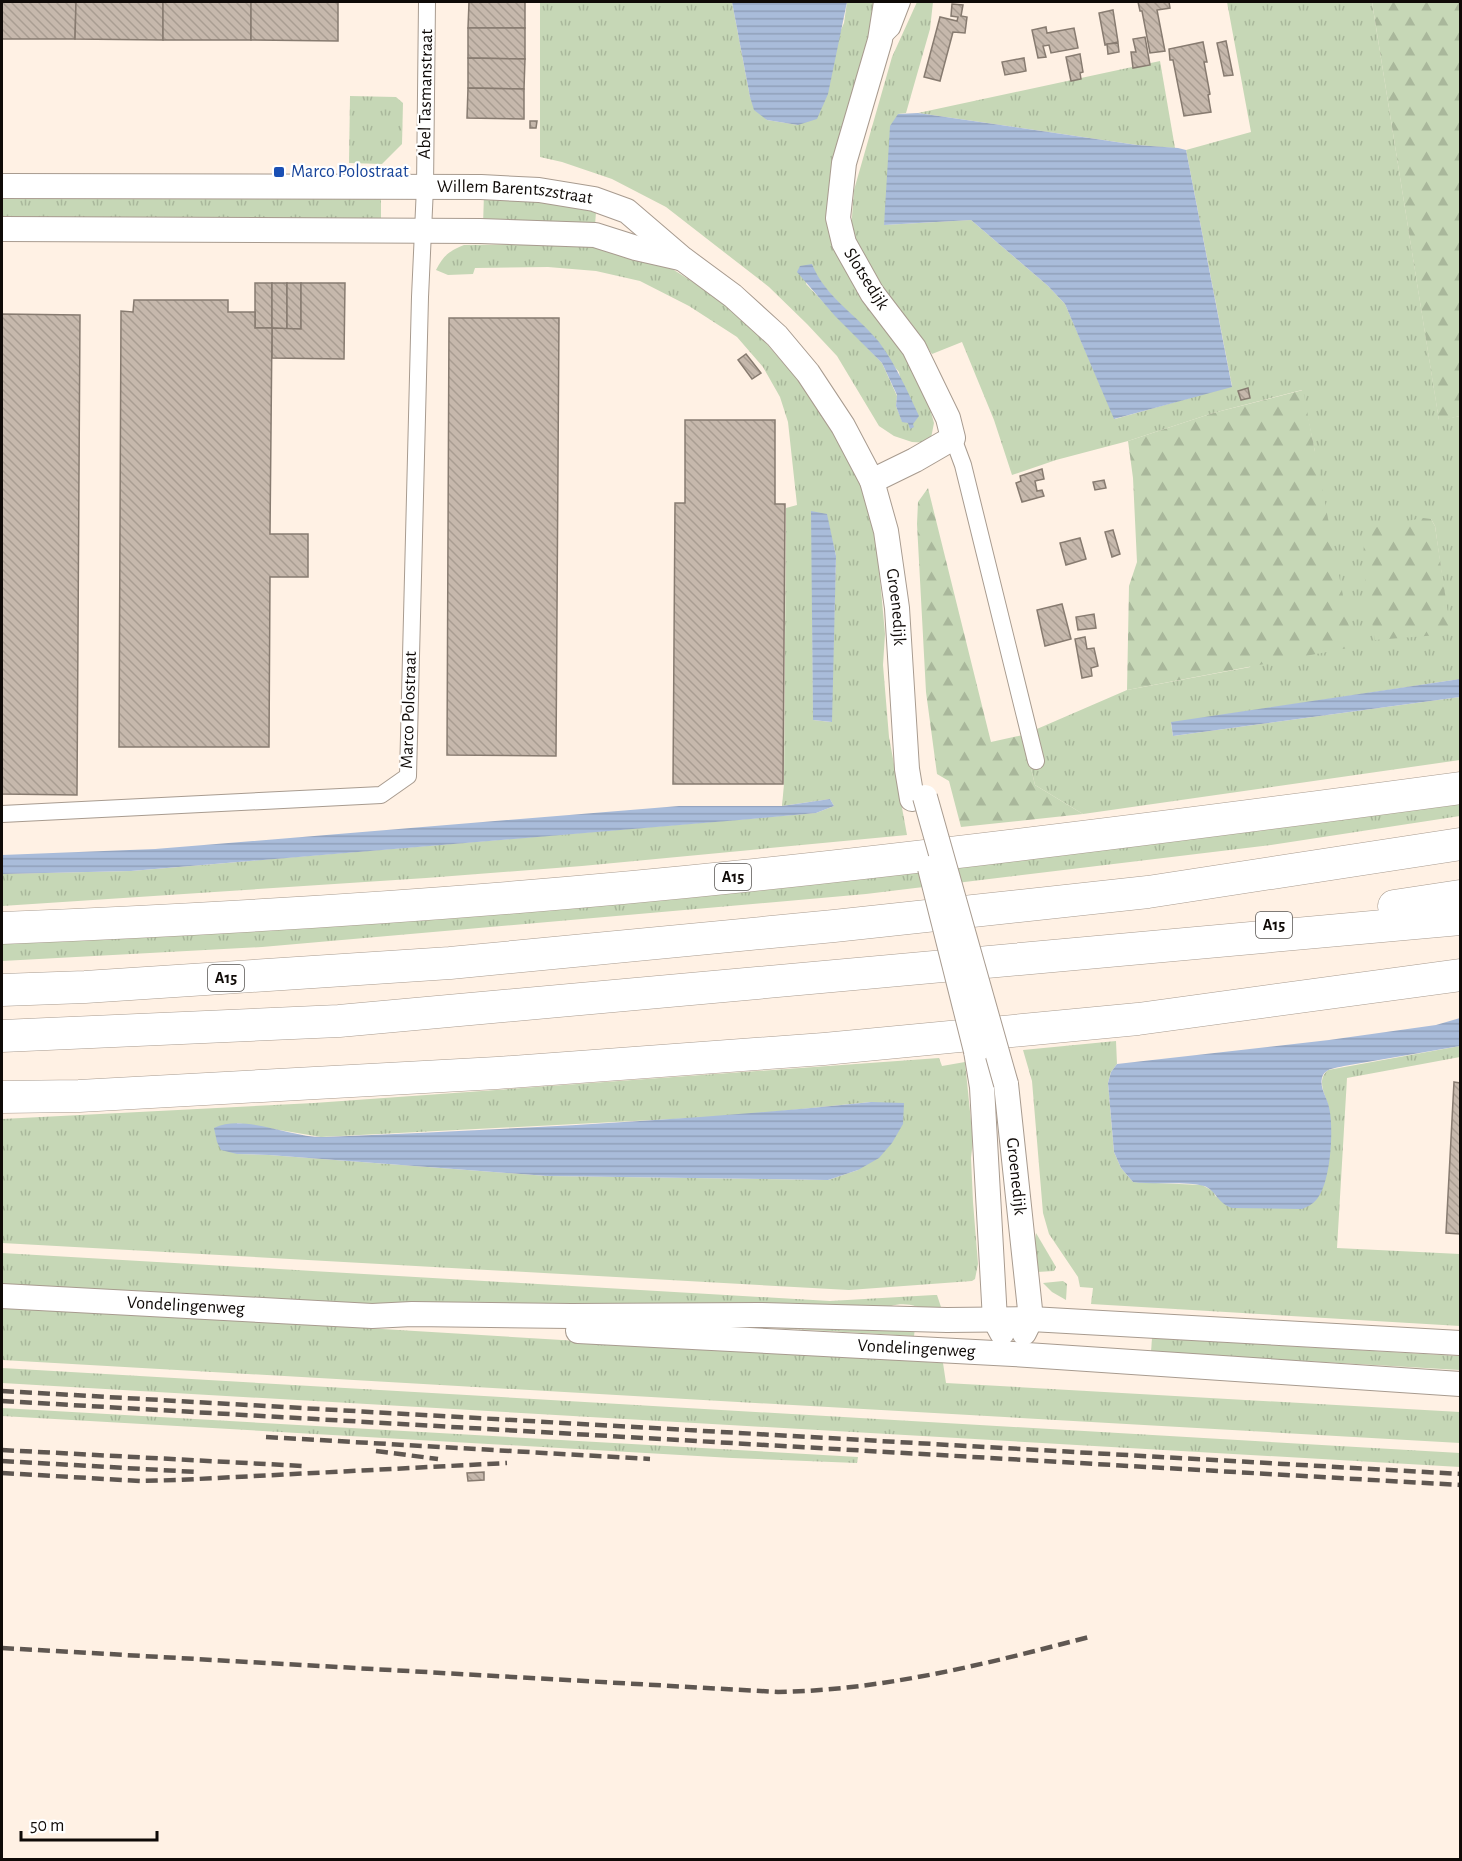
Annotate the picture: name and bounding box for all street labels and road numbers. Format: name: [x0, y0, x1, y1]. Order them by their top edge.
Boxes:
street label: Abel Tasmanstraat: [416, 28, 436, 159]
street label: Willem Barentszstraat: [437, 178, 594, 208]
street label: Slotsedijk: [840, 245, 892, 314]
street label: Groenedijk: [882, 567, 908, 647]
street label: Marco Polostraat: [398, 651, 420, 769]
road number: A15: [715, 864, 751, 890]
road number: A15: [1256, 912, 1292, 938]
road number: A15: [208, 965, 244, 991]
street label: Groenedijk: [1003, 1137, 1029, 1217]
street label: Vondelingenweg: [126, 1294, 245, 1318]
street label: Vondelingenweg: [857, 1337, 976, 1361]

